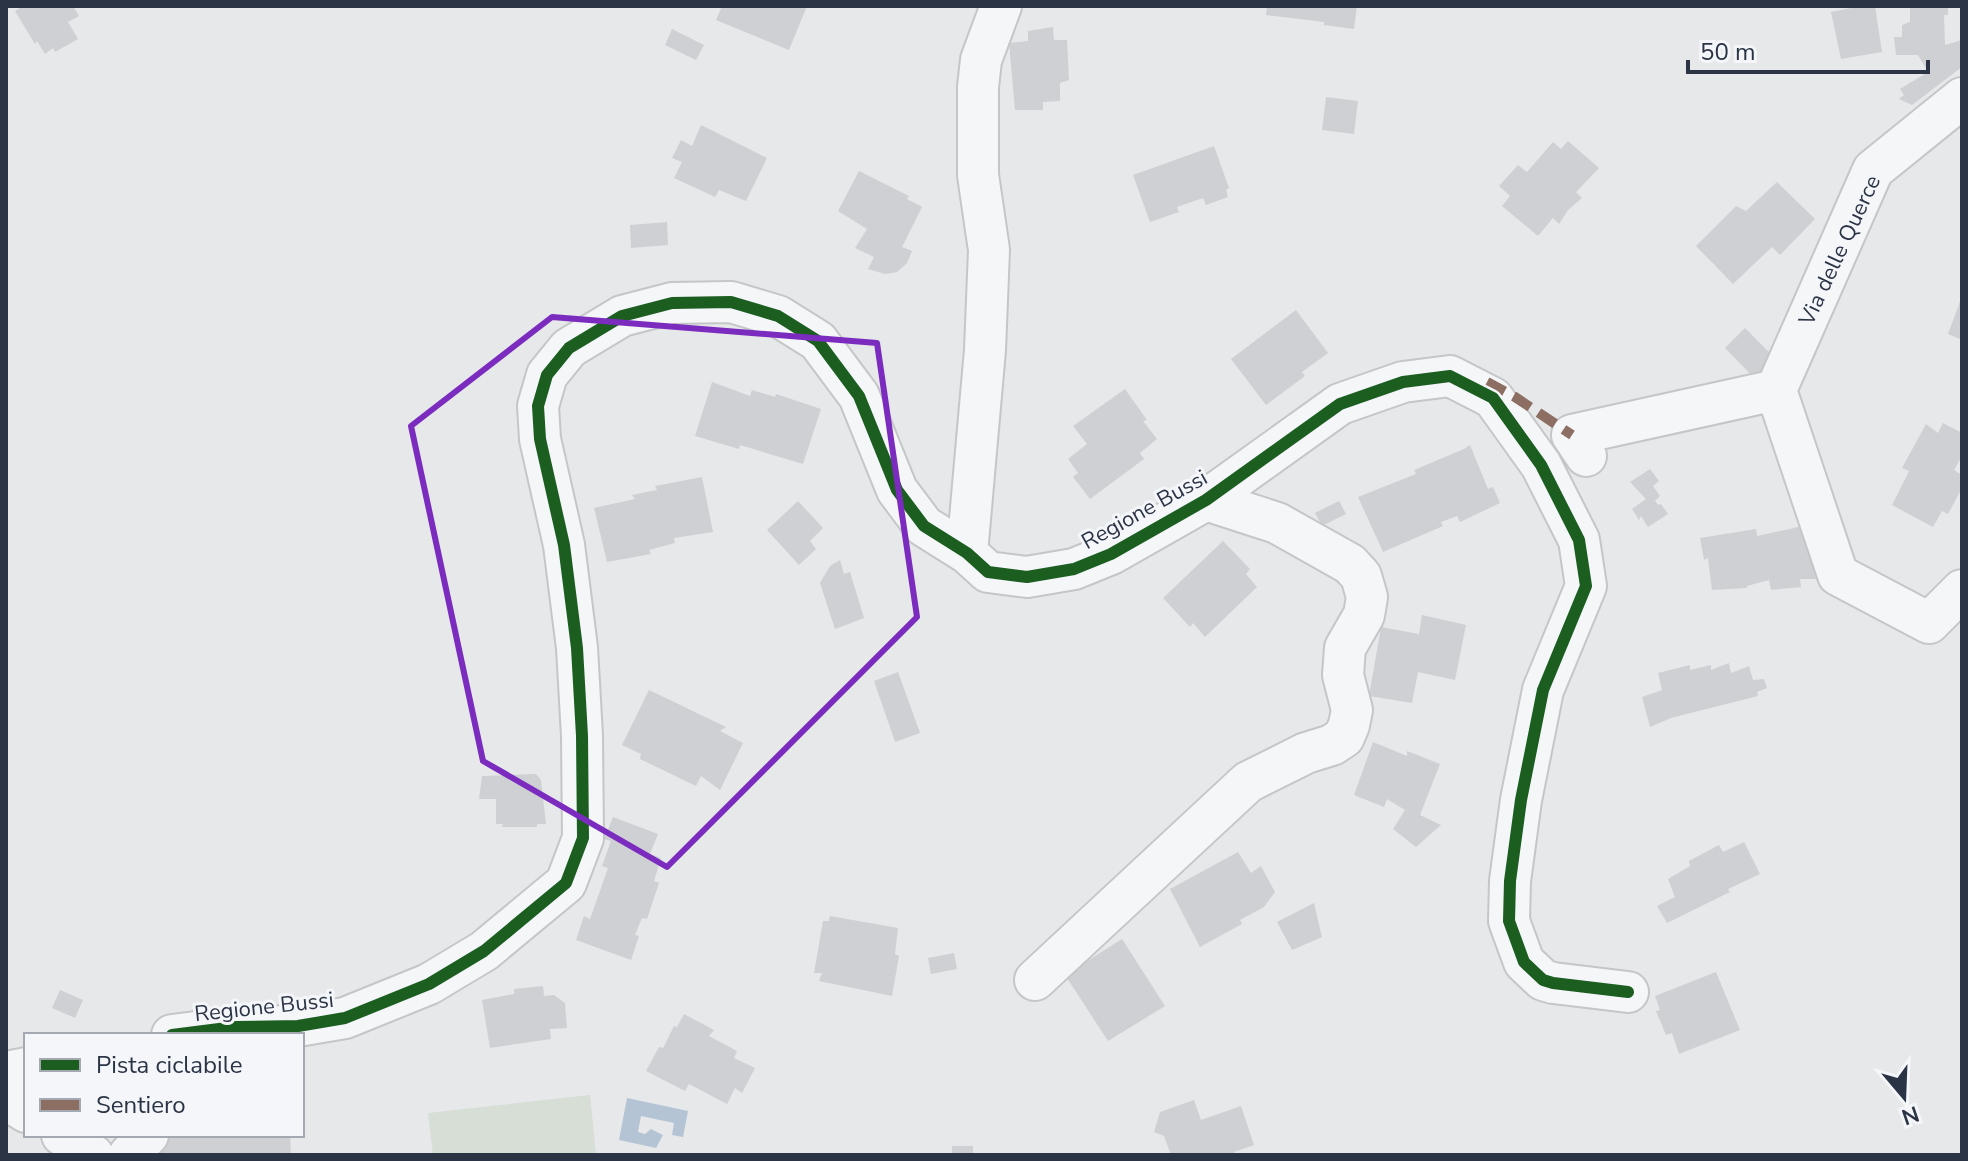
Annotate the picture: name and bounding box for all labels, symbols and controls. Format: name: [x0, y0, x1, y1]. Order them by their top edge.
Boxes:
scale bar: [1688, 24, 1928, 74]
text: 50 m: [1700, 36, 1756, 68]
street label: Via delle Querce: [1792, 170, 1888, 331]
street label: Regione Bussi: [1076, 463, 1213, 557]
street label: Regione Bussi: [193, 985, 335, 1029]
legend: [24, 1033, 304, 1137]
text: Pista ciclabile: [96, 1049, 242, 1081]
north arrow: [1864, 1057, 1944, 1137]
text: Sentiero: [96, 1089, 186, 1121]
text: N: [1898, 1098, 1923, 1132]

